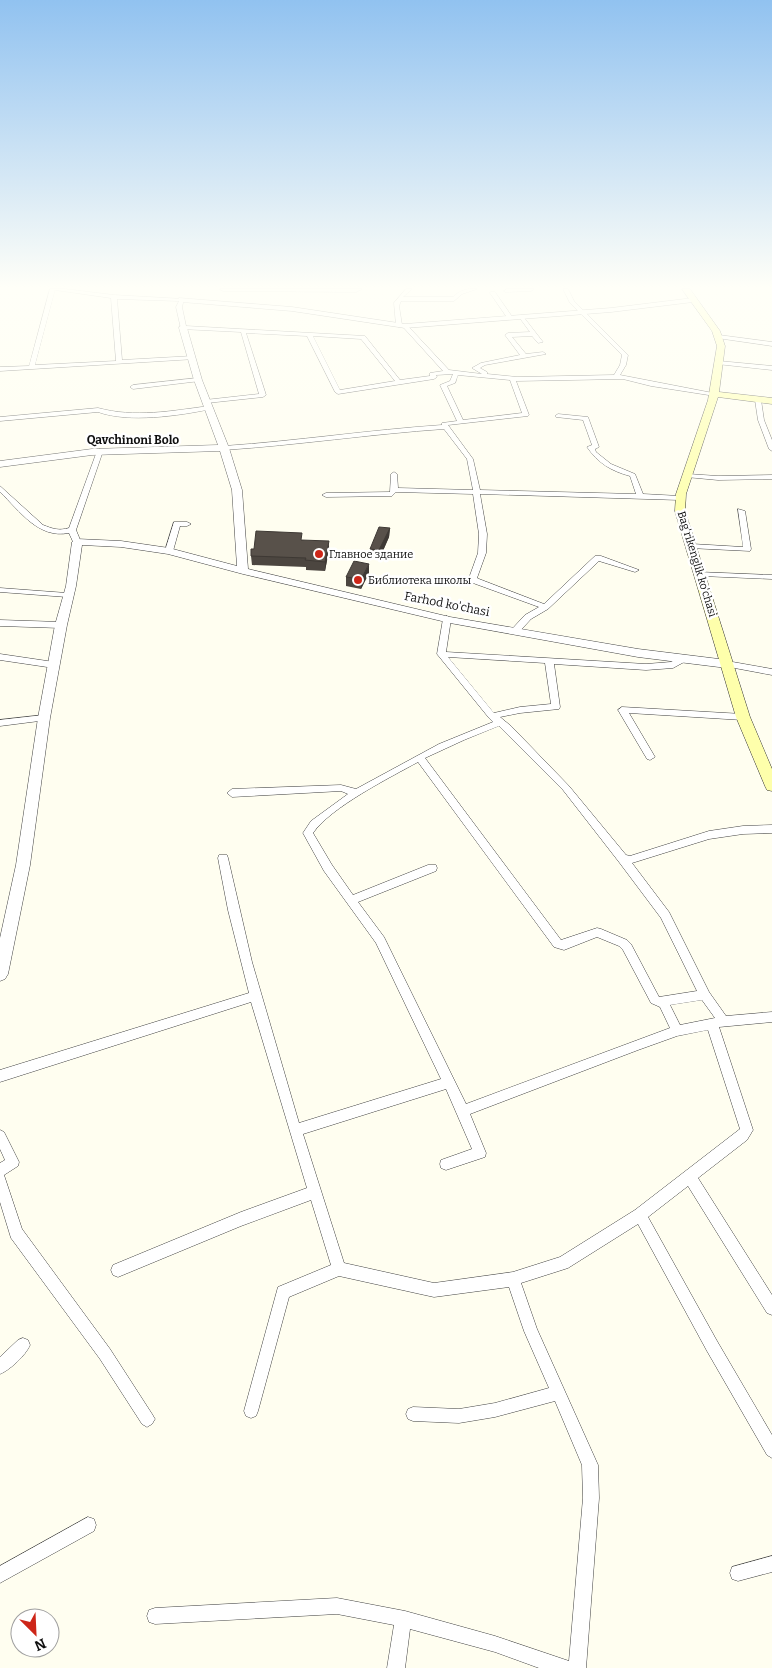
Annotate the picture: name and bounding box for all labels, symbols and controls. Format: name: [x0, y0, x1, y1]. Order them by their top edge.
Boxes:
district label: Qavchinoni Bolo: [87, 433, 179, 447]
street label: Bag'rikenglik ko'chasi: [675, 509, 720, 619]
marker: Главное здание: [313, 548, 325, 560]
place label: Главное здание: [329, 548, 413, 561]
marker: Библиотека школы: [352, 574, 364, 586]
place label: Библиотека школы: [368, 574, 471, 587]
street label: Farhod ko'chasi: [403, 589, 491, 619]
north arrow: [10, 1608, 60, 1658]
text: N: [32, 1634, 48, 1654]

